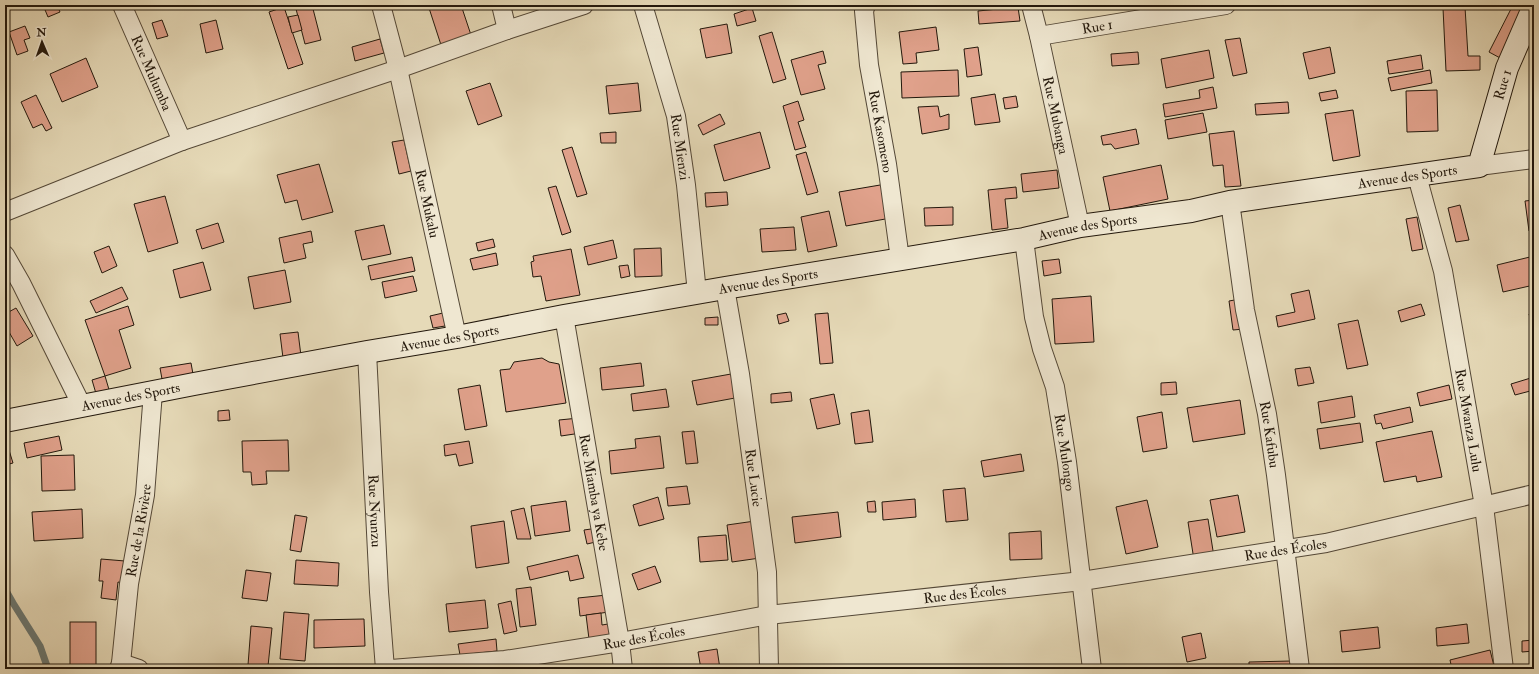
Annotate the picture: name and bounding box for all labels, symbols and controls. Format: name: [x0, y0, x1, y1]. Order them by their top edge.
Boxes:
street label: Rue 1: [1081, 16, 1114, 38]
north arrow: [22, 22, 62, 62]
text: N: [36, 26, 48, 39]
street label: Rue Mulumba: [127, 33, 176, 113]
street label: Rue 1: [1490, 68, 1515, 102]
street label: Rue Mubanga: [1039, 75, 1072, 156]
street label: Rue Kasomeno: [865, 89, 896, 174]
street label: Rue Mienzi: [667, 113, 693, 181]
street label: Avenue des Sports: [1356, 161, 1459, 193]
street label: Rue Mukalu: [411, 168, 443, 240]
street label: Avenue des Sports: [1036, 210, 1138, 245]
street label: Avenue des Sports: [716, 265, 819, 298]
street label: Avenue des Sports: [398, 321, 500, 356]
street label: Rue Mwanza Lulu: [1451, 367, 1486, 473]
street label: Avenue des Sports: [79, 379, 182, 415]
street label: Rue Kafubu: [1256, 400, 1283, 469]
street label: Rue Mulongo: [1050, 413, 1078, 492]
street label: Rue Miamba ya Kebe: [575, 433, 612, 552]
street label: Rue Lucie: [741, 448, 766, 508]
street label: Rue Nyunzu: [364, 474, 385, 548]
street label: Rue de la Rivière: [122, 483, 155, 579]
street label: Rue des Écoles: [1243, 535, 1328, 565]
street label: Rue des Écoles: [923, 581, 1007, 607]
street label: Rue des Écoles: [602, 622, 687, 654]

